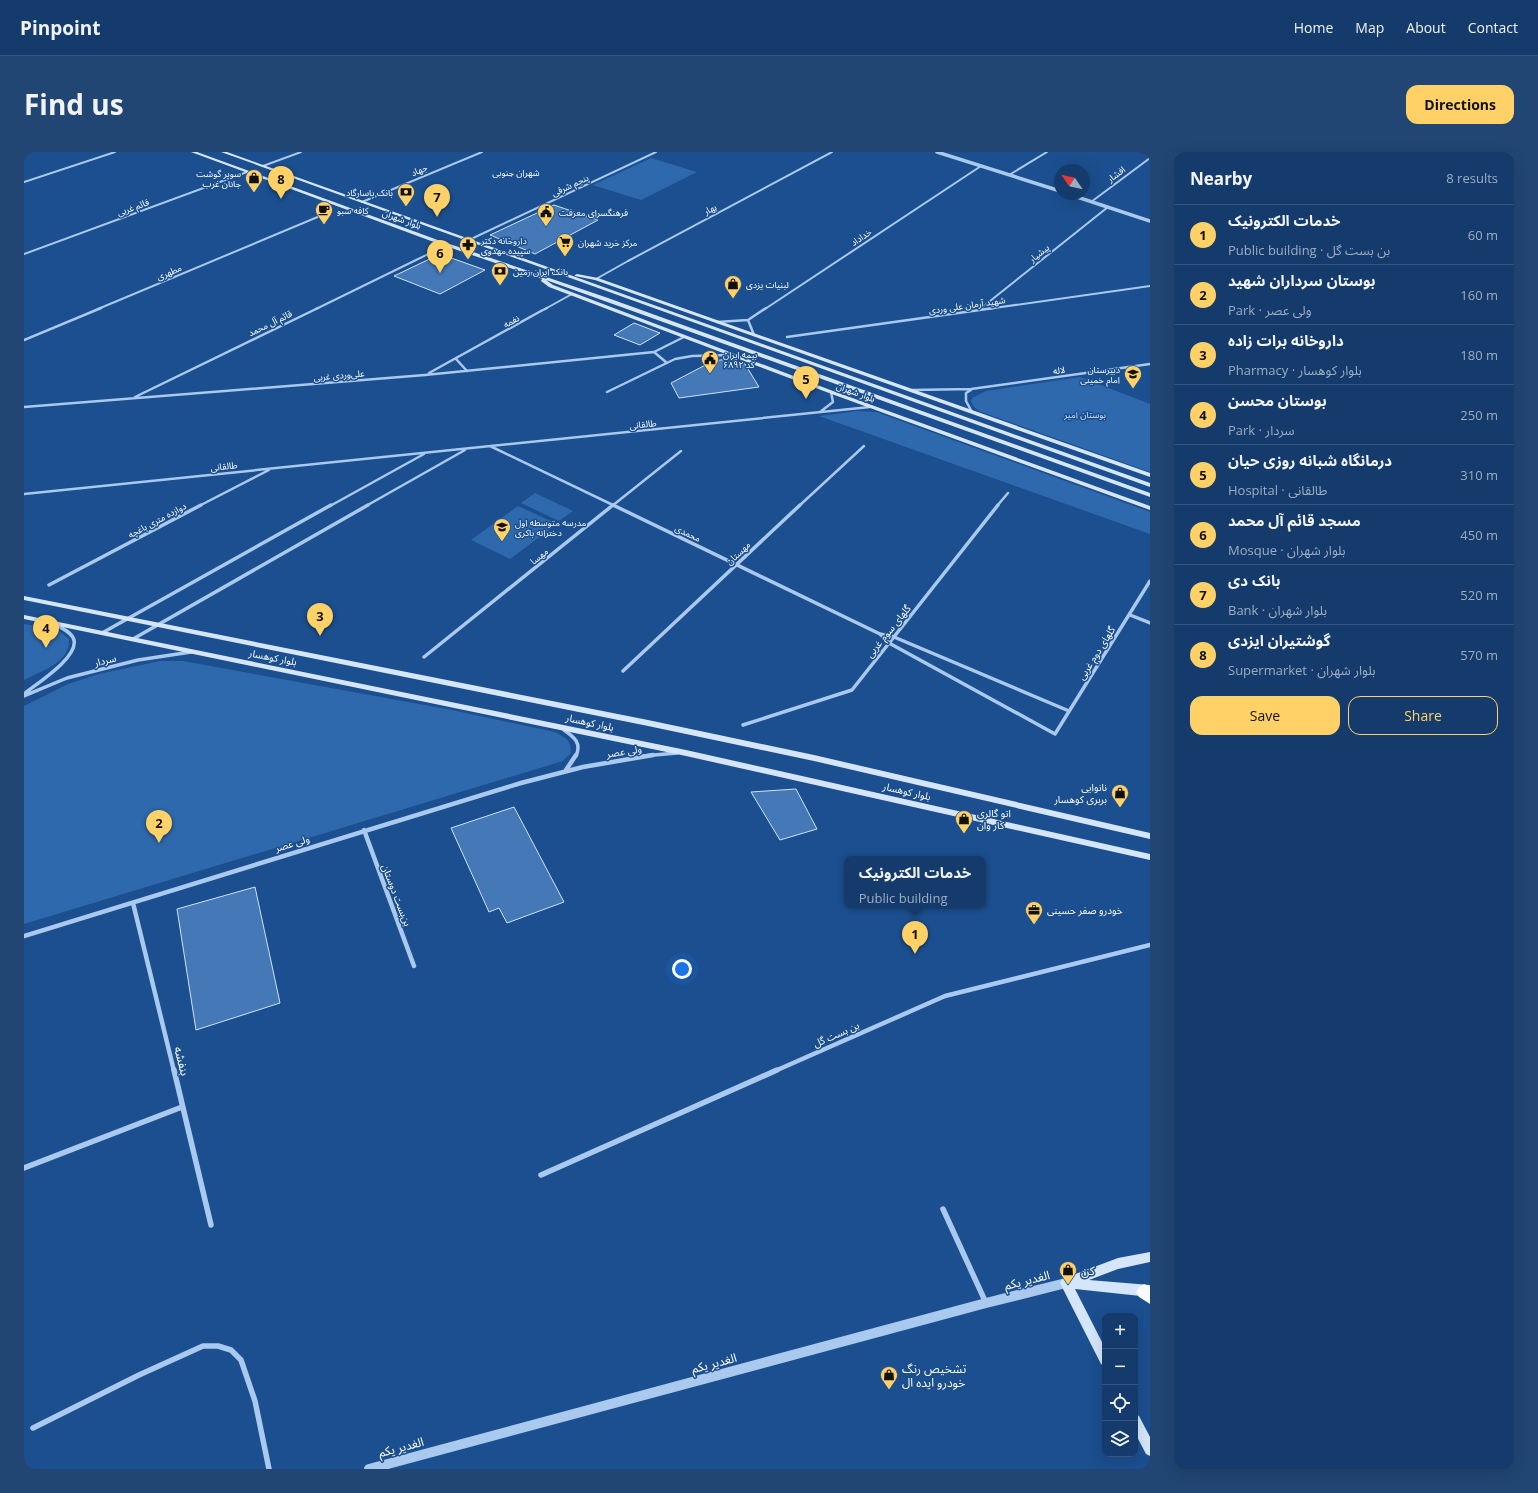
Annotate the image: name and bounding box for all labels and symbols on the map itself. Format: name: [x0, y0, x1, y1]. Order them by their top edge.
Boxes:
street label: جهاد: [409, 161, 429, 179]
street label: افشار: [1103, 163, 1128, 186]
north arrow: [1054, 164, 1090, 200]
pin: 8: [268, 166, 294, 199]
district label: شهران جنوبی: [492, 166, 540, 179]
place label: سوپر گوشت جانان غرب: [196, 167, 241, 190]
shop icon: سوپر گوشت جانان غرب: [244, 168, 264, 193]
street label: پنجم شرقی: [549, 171, 592, 200]
bank icon: بانک پاسارگاد: [396, 182, 416, 207]
pin: 7: [424, 184, 450, 217]
place label: بانک پاسارگاد: [346, 186, 393, 199]
street label: قائم غربی: [115, 195, 151, 220]
cafe icon: کافه سبو: [314, 200, 334, 225]
street label: بهار: [700, 200, 719, 218]
public building icon: فرهنگسرای معرفت: [536, 202, 556, 227]
place label: کافه سبو: [337, 204, 369, 217]
street label: بلوار شهران: [381, 206, 423, 232]
place label: فرهنگسرای معرفت: [559, 206, 628, 219]
street label: خداداد: [848, 225, 874, 249]
supermarket icon: مرکز خرید شهران: [555, 232, 575, 257]
place label: داروخانه دکتر سپیده مهدوی: [480, 234, 530, 257]
pharmacy icon: داروخانه دکتر سپیده مهدوی: [458, 235, 478, 260]
place label: مرکز خرید شهران: [578, 236, 637, 249]
pin: 6: [427, 240, 453, 273]
street label: پیشیار: [1025, 241, 1052, 266]
street label: مطهری: [154, 261, 184, 283]
bank icon: بانک ایران زمین: [490, 261, 510, 286]
place label: بانک ایران زمین: [513, 265, 568, 278]
shop icon: لبنیات یزدی: [723, 274, 743, 299]
place label: لبنیات یزدی: [746, 278, 789, 291]
street label: شهید آرمان علی وردی: [928, 293, 1006, 317]
street label: قائم آل محمد: [246, 307, 295, 340]
street label: نغمه: [501, 311, 521, 331]
place label: بیمه ایران کد ۶۸۹۲: [723, 348, 757, 371]
public building icon: بیمه ایران کد ۶۸۹۲: [700, 349, 720, 374]
street label: لاله: [1052, 363, 1066, 377]
place label: دبیرستان امام خمینی: [1080, 363, 1120, 387]
school or university icon: دبیرستان امام خمینی: [1123, 364, 1143, 389]
street label: علی‌وردی غربی: [313, 366, 366, 384]
pin: 5: [793, 366, 819, 399]
street label: بلوار شهران: [835, 379, 877, 405]
park label: بوستان امیر: [1063, 408, 1106, 421]
street label: طالقانی: [629, 416, 657, 432]
street label: طالقانی: [210, 458, 238, 474]
street label: دوازده متری باغچه: [126, 499, 188, 541]
place label: مدرسه متوسطه اول دخترانه باکری: [515, 516, 586, 539]
school or university icon: مدرسه متوسطه اول دخترانه باکری: [492, 517, 512, 542]
street label: محمدی: [673, 521, 703, 545]
street label: مهستان: [723, 538, 753, 568]
street label: مهسا: [527, 545, 551, 567]
street label: گلهای سوم غربی: [862, 601, 916, 662]
pin: 3: [307, 603, 333, 636]
pin: 4: [33, 615, 59, 648]
street label: گلهای دوم غربی: [1074, 623, 1120, 684]
street label: بلوار کوهسار: [247, 645, 299, 669]
street label: سردار: [92, 650, 118, 670]
street label: بلوار کوهسار: [564, 710, 616, 734]
street label: ولی عصر: [604, 741, 643, 761]
street label: بلوار کوهسار: [881, 778, 933, 803]
place label: نانوایی بربری کوهسار: [1053, 780, 1107, 806]
shop icon: نانوایی بربری کوهسار: [1110, 783, 1130, 808]
place label: اتو گالری کار وان: [977, 806, 1011, 832]
shop icon: اتو گالری کار وان: [954, 809, 974, 834]
pin: 2: [146, 810, 172, 843]
street label: ولی عصر: [272, 831, 311, 855]
street label: بن‌بست دوستان: [379, 862, 415, 928]
office icon: خودرو صفر حسینی: [1024, 900, 1044, 925]
place label: خودرو صفر حسینی: [1047, 903, 1123, 917]
pin: 1: [902, 921, 928, 954]
your location: [672, 959, 692, 979]
street label: بن بست گل: [811, 1018, 861, 1050]
street label: بنفشه: [170, 1045, 194, 1077]
shop icon: کن: [1058, 1260, 1078, 1285]
place label: کن: [1081, 1262, 1096, 1279]
street label: الغدیر یکم: [1002, 1266, 1052, 1295]
street label: الغدیر یکم: [689, 1349, 739, 1378]
place label: تشخیص رنگ خودرو ایده ال: [902, 1360, 967, 1391]
shop icon: تشخیص رنگ خودرو ایده ال: [879, 1365, 899, 1390]
street label: الغدیر یکم: [376, 1433, 426, 1462]

